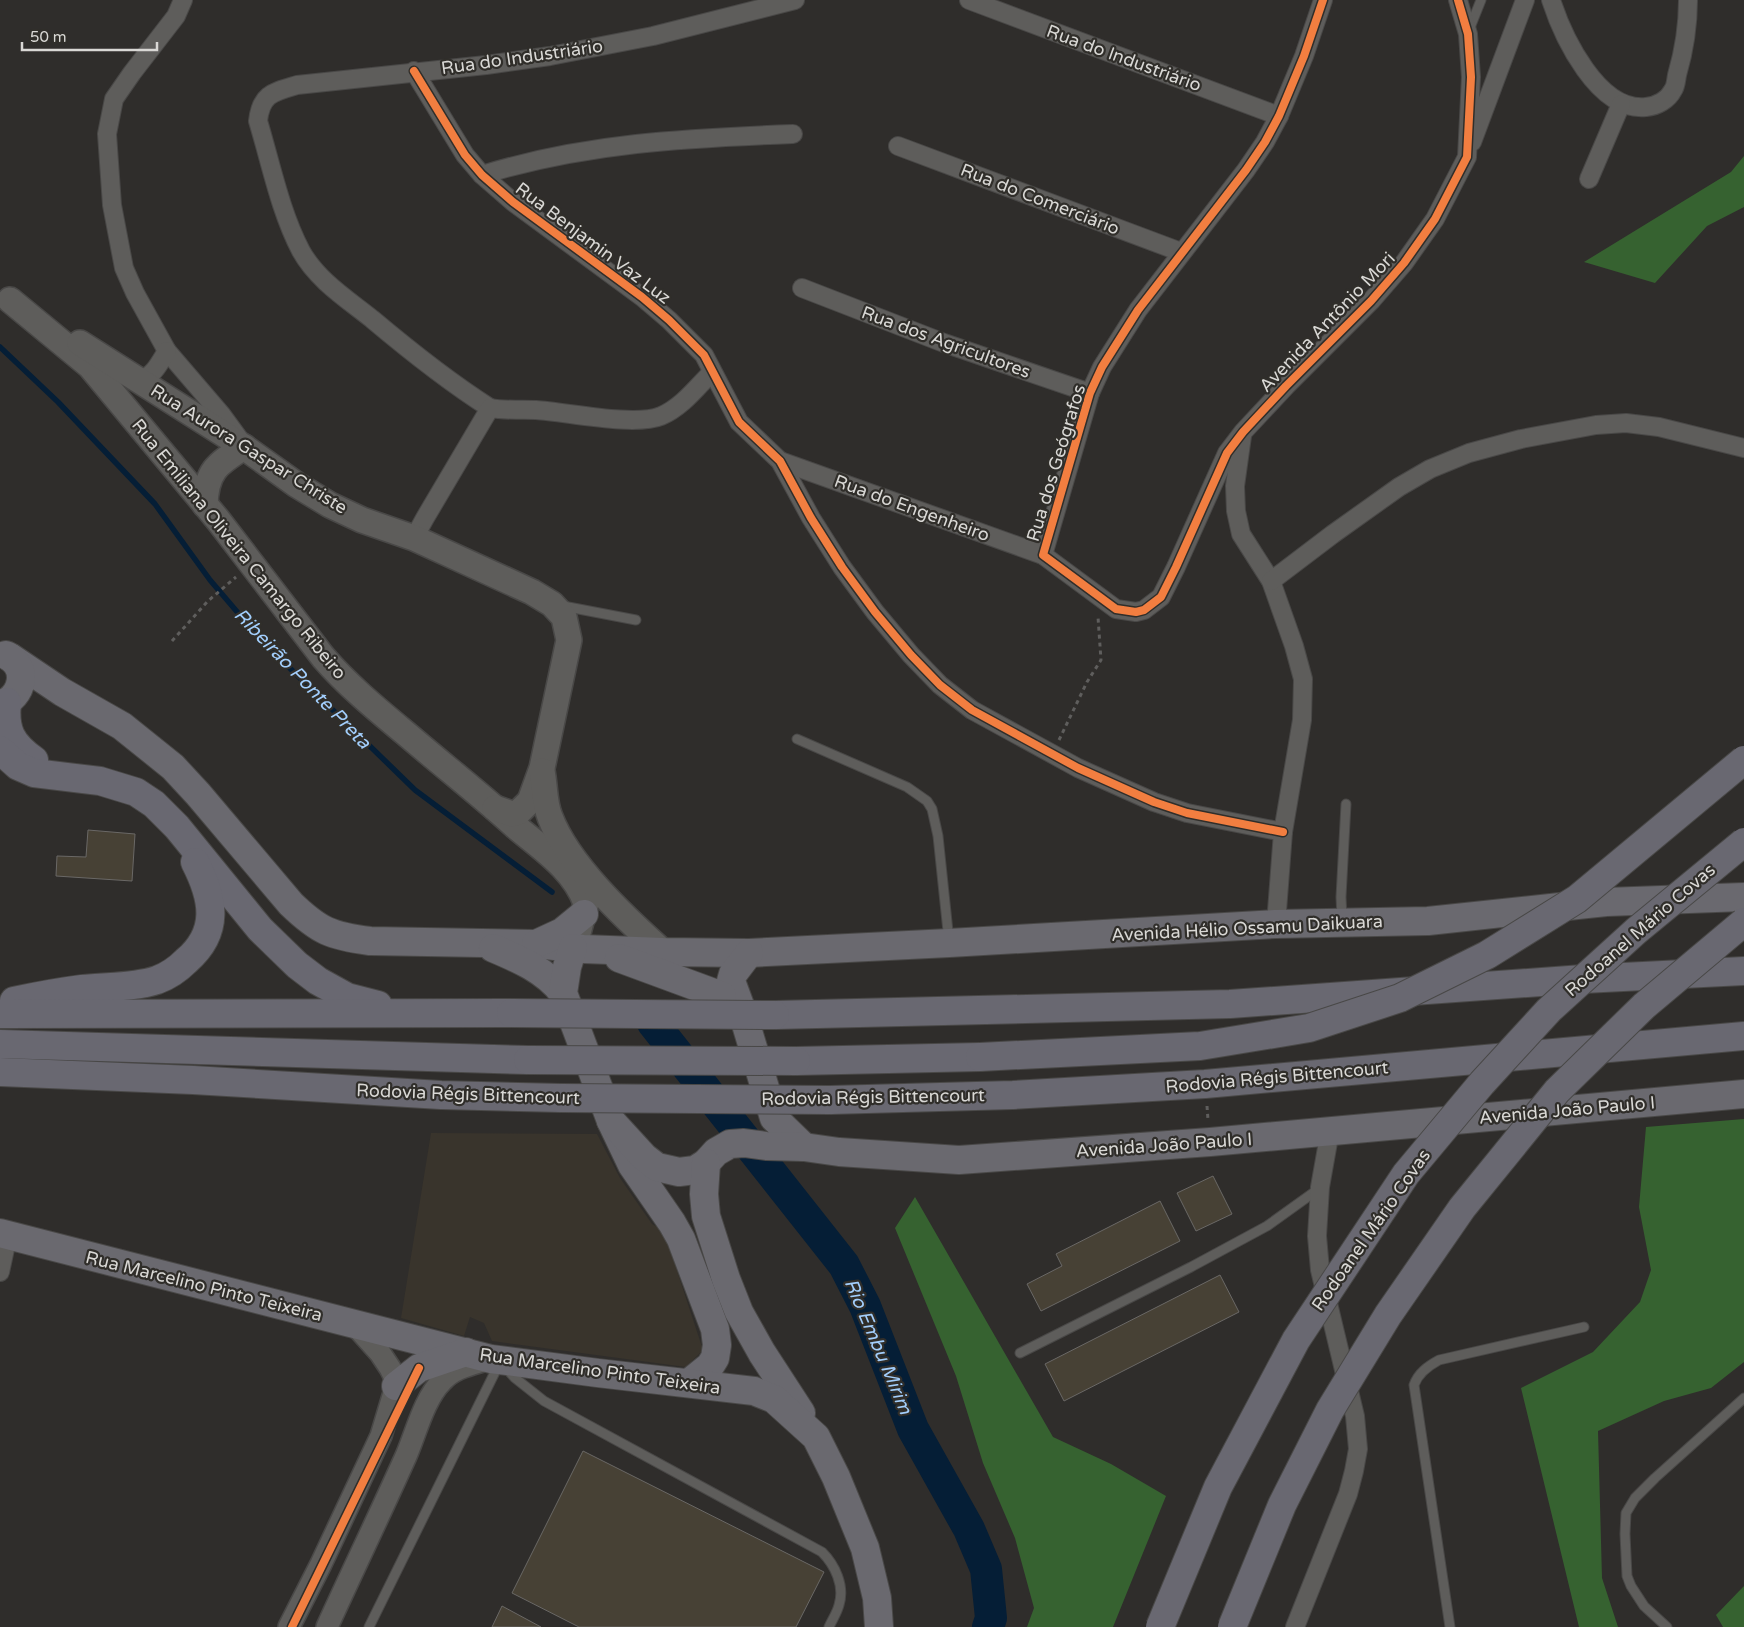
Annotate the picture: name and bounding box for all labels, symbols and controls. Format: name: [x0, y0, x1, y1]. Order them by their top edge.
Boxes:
scale bar: [22, 20, 158, 52]
street label: Rua do Industriário: [1044, 20, 1204, 96]
text: 50 m: [30, 28, 67, 46]
street label: Rua do Industriário: [440, 35, 604, 79]
street label: Rua do Comerciário: [957, 159, 1123, 239]
street label: Rua Benjamin Vaz Luz: [511, 177, 675, 309]
street label: Avenida Antônio Mori: [1254, 247, 1400, 397]
street label: Rua dos Agricultores: [858, 301, 1034, 383]
street label: Rua Aurora Gaspar Christe: [147, 379, 351, 519]
street label: Rua dos Geógrafos: [1022, 382, 1090, 544]
street label: Rua Emiliana Oliveira Camargo Ribeiro: [127, 414, 351, 684]
street label: Rua do Engenheiro: [831, 470, 993, 546]
water label: Ribeirão Ponte Preta: [230, 604, 376, 754]
street label: Rodoanel Mário Covas: [1560, 859, 1720, 1001]
street label: Avenida Hélio Ossamu Daikuara: [1111, 910, 1383, 946]
street label: Rodovia Régis Bittencourt: [1165, 1056, 1390, 1098]
street label: Rodovia Régis Bittencourt: [356, 1079, 580, 1109]
street label: Rodovia Régis Bittencourt: [761, 1084, 985, 1110]
street label: Avenida João Paulo I: [1478, 1091, 1656, 1129]
street label: Avenida João Paulo I: [1075, 1128, 1253, 1162]
street label: Rodoanel Mário Covas: [1307, 1145, 1435, 1315]
street label: Rua Marcelino Pinto Teixeira: [83, 1246, 325, 1326]
water label: Rio Embu Mirim: [840, 1275, 917, 1418]
street label: Rua Marcelino Pinto Teixeira: [478, 1343, 722, 1399]

